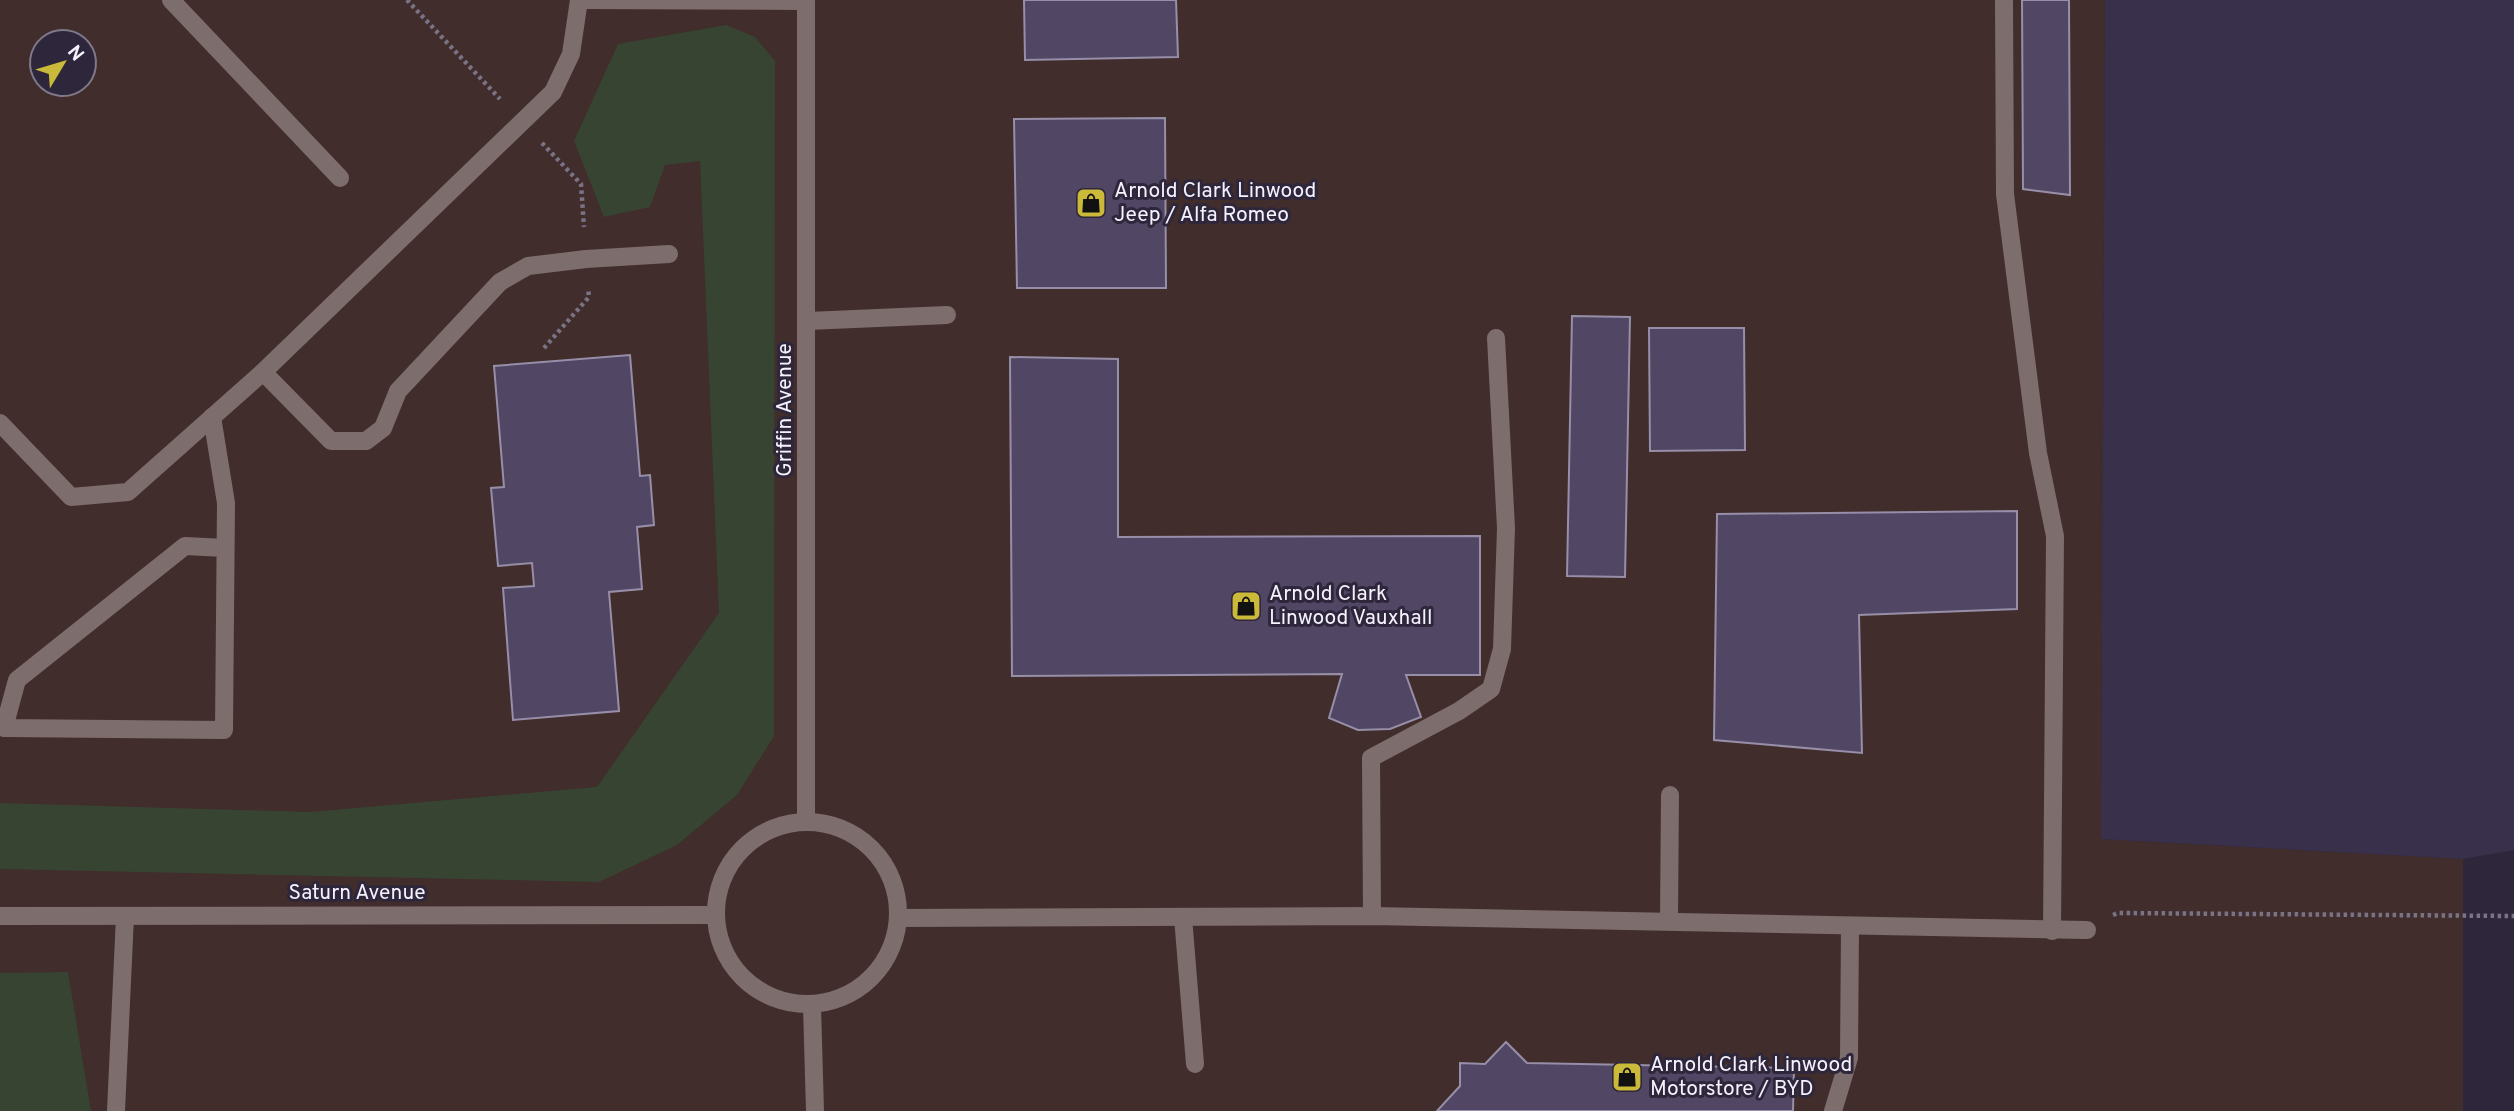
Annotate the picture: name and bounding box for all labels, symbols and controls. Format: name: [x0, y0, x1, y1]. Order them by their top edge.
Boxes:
north arrow: [28, 28, 98, 98]
text: N: [61, 41, 88, 67]
place label: Arnold Clark Linwood Jeep / Alfa Romeo: [1114, 178, 1316, 229]
shop icon: Arnold Clark Linwood Jeep / Alfa Romeo: [1074, 186, 1108, 220]
street label: Griffin Avenue: [772, 343, 799, 477]
place label: Arnold Clark Linwood Vauxhall: [1269, 581, 1433, 632]
shop icon: Arnold Clark Linwood Vauxhall: [1229, 589, 1263, 623]
street label: Saturn Avenue: [289, 880, 425, 907]
place label: Arnold Clark Linwood Motorstore / BYD: [1650, 1052, 1852, 1103]
shop icon: Arnold Clark Linwood Motorstore / BYD: [1610, 1060, 1644, 1094]

